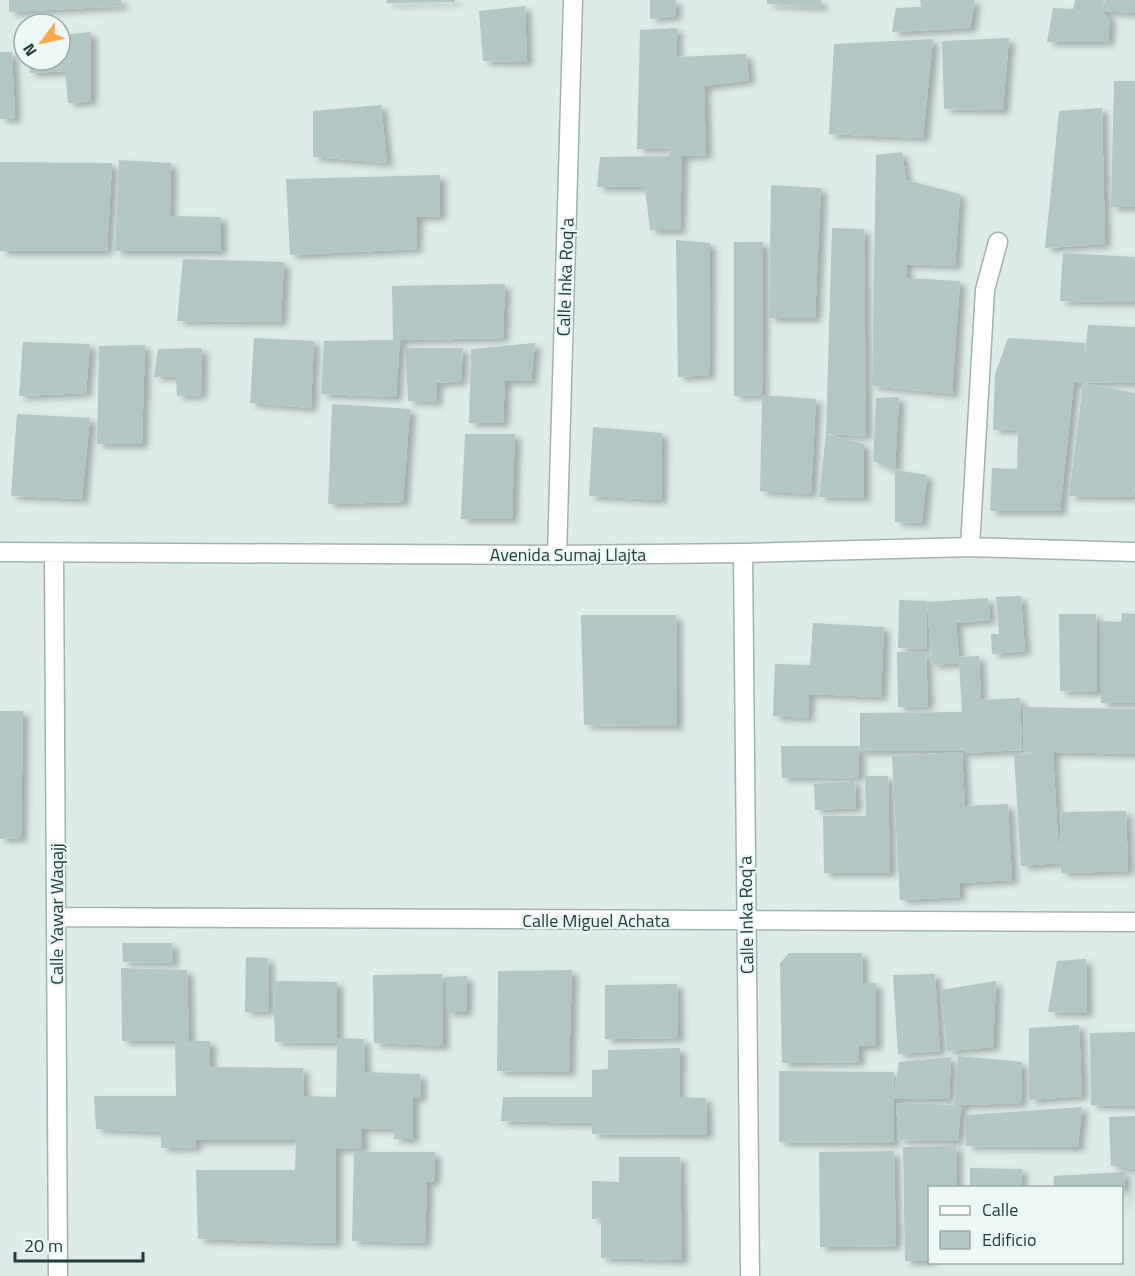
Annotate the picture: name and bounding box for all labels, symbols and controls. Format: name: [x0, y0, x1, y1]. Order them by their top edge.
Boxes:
north arrow: [12, 12, 72, 72]
text: N: [16, 39, 43, 61]
street label: Calle Inka Roq'a: [549, 217, 581, 337]
street label: Avenida Sumaj Llajta: [490, 541, 646, 568]
street label: Calle Yawar Waqajj: [43, 843, 70, 985]
street label: Calle Inka Roq'a: [731, 856, 761, 974]
street label: Calle Miguel Achata: [522, 907, 670, 934]
legend: [928, 1186, 1123, 1264]
text: Calle: [982, 1196, 1018, 1223]
scale bar: [15, 1225, 142, 1263]
text: Edificio: [982, 1226, 1036, 1253]
text: 20 m: [24, 1232, 63, 1259]

